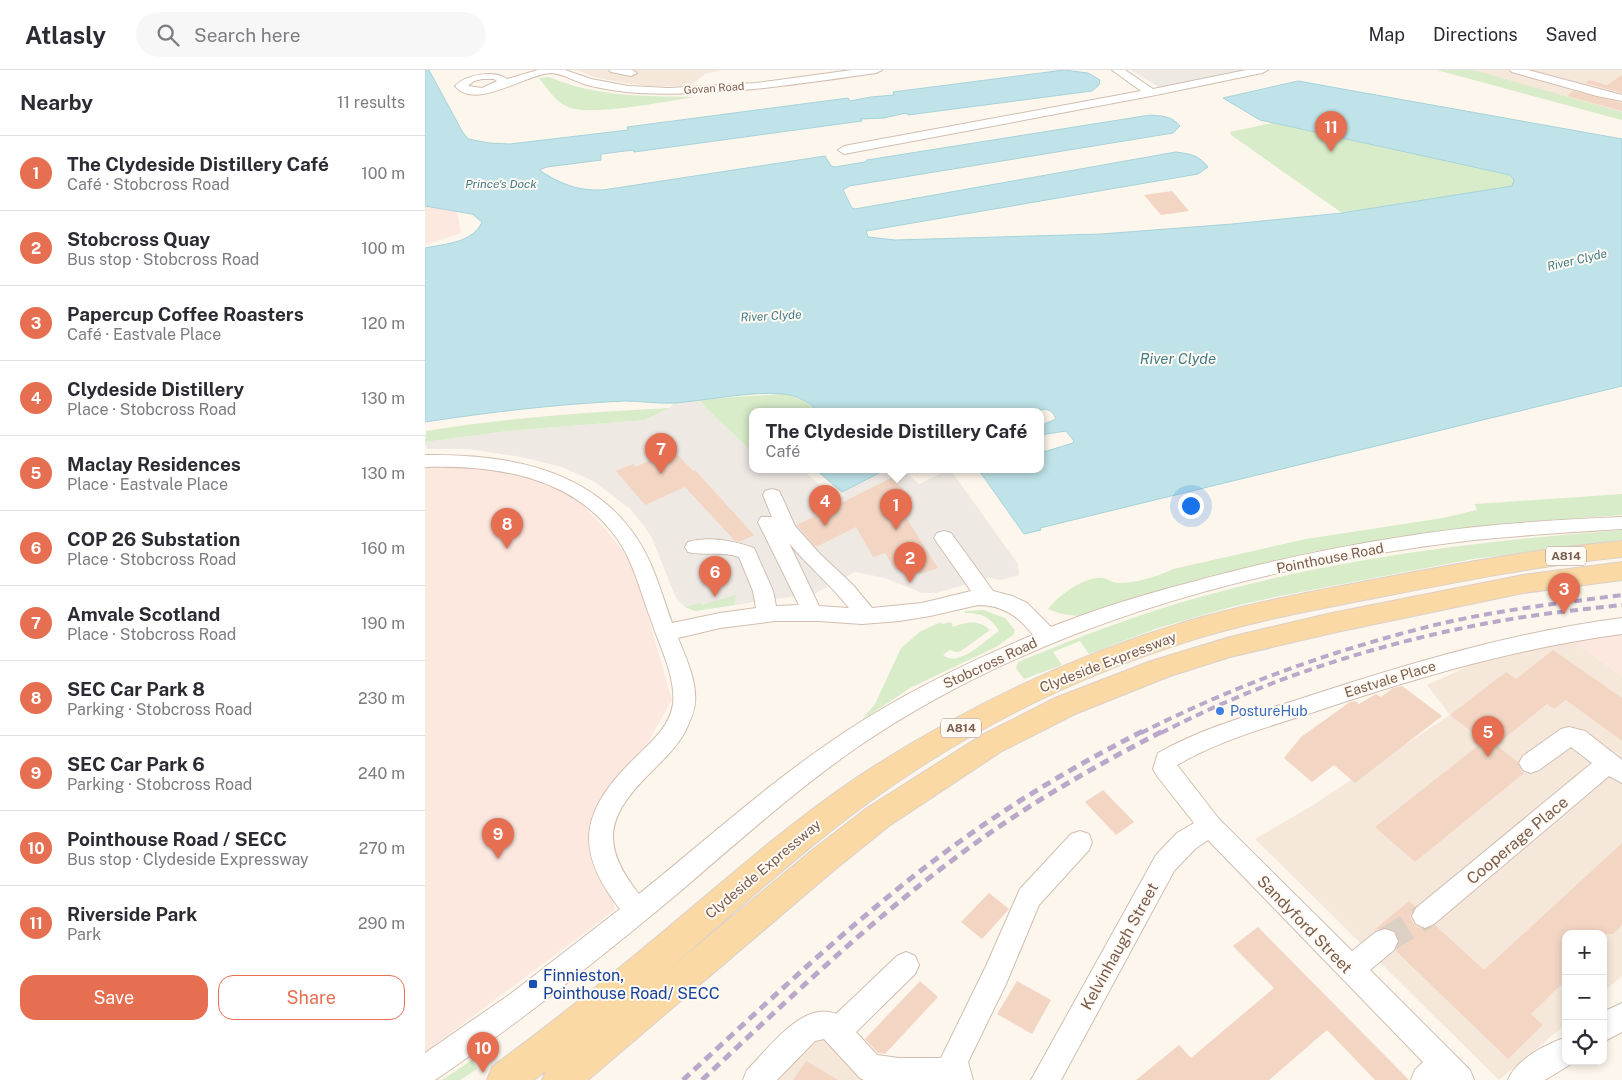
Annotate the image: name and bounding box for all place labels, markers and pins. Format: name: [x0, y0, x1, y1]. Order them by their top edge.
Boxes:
pin: 11: [1315, 111, 1347, 152]
pin: 7: [645, 433, 677, 474]
pin: 4: [809, 485, 841, 526]
pin: 1: [880, 489, 912, 530]
pin: 8: [491, 508, 523, 549]
pin: 2: [894, 542, 926, 583]
pin: 6: [699, 556, 731, 597]
pin: 3: [1548, 573, 1580, 614]
place label: PostureHub: [1230, 703, 1308, 719]
marker: PostureHub: [1214, 705, 1226, 717]
pin: 5: [1472, 716, 1504, 757]
pin: 9: [482, 818, 514, 859]
place label: Finnieston, Pointhouse Road/ SECC: [543, 966, 720, 1003]
marker: Finnieston, Pointhouse Road/ SECC: [527, 978, 539, 990]
pin: 10: [467, 1032, 499, 1073]

